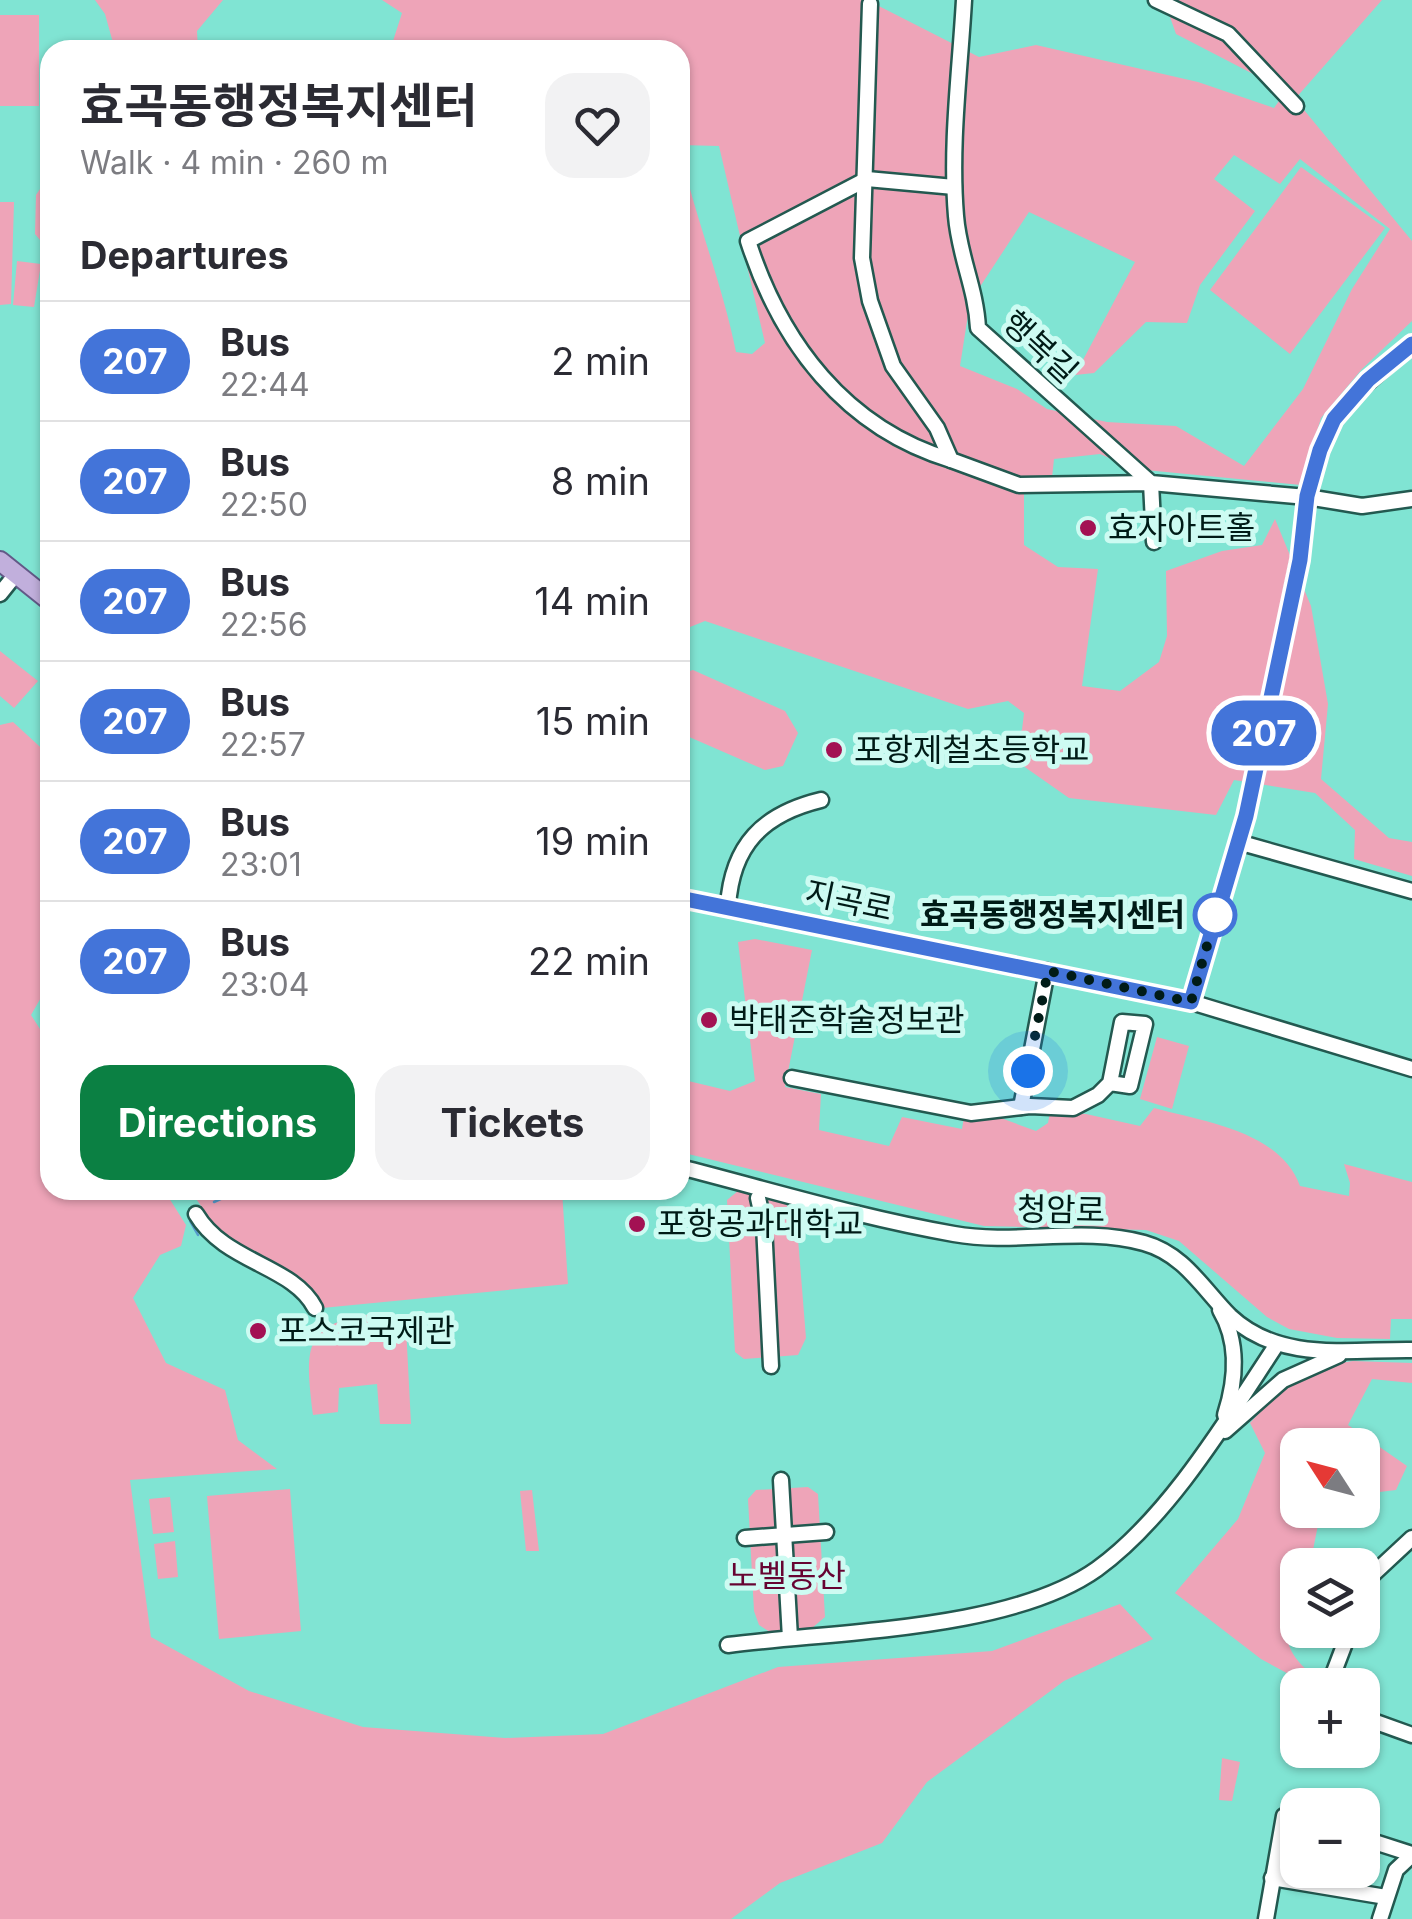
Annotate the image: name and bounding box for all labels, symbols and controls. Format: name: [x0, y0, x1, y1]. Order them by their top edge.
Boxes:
button: heart: [545, 73, 650, 178]
text: 효곡동행정복지센터: [80, 76, 477, 135]
text: Walk · 4 min · 260 m: [80, 143, 389, 182]
text: Departures: [80, 232, 289, 278]
street label: 행복길: [995, 302, 1086, 391]
text: Bus: [220, 319, 290, 365]
text: 2 min: [551, 338, 650, 384]
text: 207: [102, 340, 168, 382]
text: 22:44: [220, 365, 310, 404]
text: Bus: [220, 439, 290, 485]
text: 8 min: [551, 458, 650, 504]
text: 207: [102, 460, 168, 502]
text: 22:50: [220, 485, 308, 524]
place label: 효자아트홀: [1108, 508, 1255, 547]
marker: 효자아트홀: [1077, 517, 1099, 539]
text: Bus: [220, 559, 290, 605]
text: 14 min: [534, 578, 650, 624]
text: 207: [102, 580, 168, 622]
text: 22:56: [220, 605, 308, 644]
text: Bus: [220, 679, 290, 725]
text: 15 min: [536, 698, 650, 744]
text: 207: [102, 700, 168, 742]
line badge: 207: [1206, 700, 1322, 766]
text: 207: [1231, 712, 1297, 754]
text: 22:57: [220, 725, 306, 764]
place label: 포항제철초등학교: [854, 730, 1090, 769]
marker: 포항제철초등학교: [823, 739, 845, 761]
text: Bus: [220, 799, 290, 845]
text: 19 min: [535, 818, 650, 864]
text: 207: [102, 820, 168, 862]
text: 23:01: [220, 845, 302, 884]
street label: 지곡로: [802, 872, 896, 929]
marker: 효곡동행정복지센터: [1194, 894, 1236, 936]
place label: 효곡동행정복지센터: [920, 895, 1185, 934]
text: Bus: [220, 919, 290, 965]
text: 22 min: [528, 938, 650, 984]
text: 207: [102, 940, 168, 982]
text: 23:04: [220, 965, 309, 1004]
place label: 박태준학술정보관: [729, 1000, 965, 1039]
marker: 박태준학술정보관: [698, 1009, 720, 1031]
your location: [1003, 1046, 1053, 1096]
button: Directions: [80, 1065, 355, 1180]
button: Tickets: [375, 1065, 650, 1180]
street label: 청암로: [1017, 1189, 1106, 1230]
place label: 포항공과대학교: [657, 1204, 863, 1243]
marker: 포항공과대학교: [626, 1213, 648, 1235]
place label: 포스코국제관: [278, 1311, 455, 1350]
marker: 포스코국제관: [247, 1320, 269, 1342]
north arrow: [1280, 1428, 1380, 1528]
map controls: [1280, 1428, 1380, 1888]
button: layers: [1280, 1548, 1380, 1648]
park label: 노벨동산: [728, 1556, 846, 1595]
button: +: [1280, 1668, 1380, 1768]
button: −: [1280, 1788, 1380, 1888]

